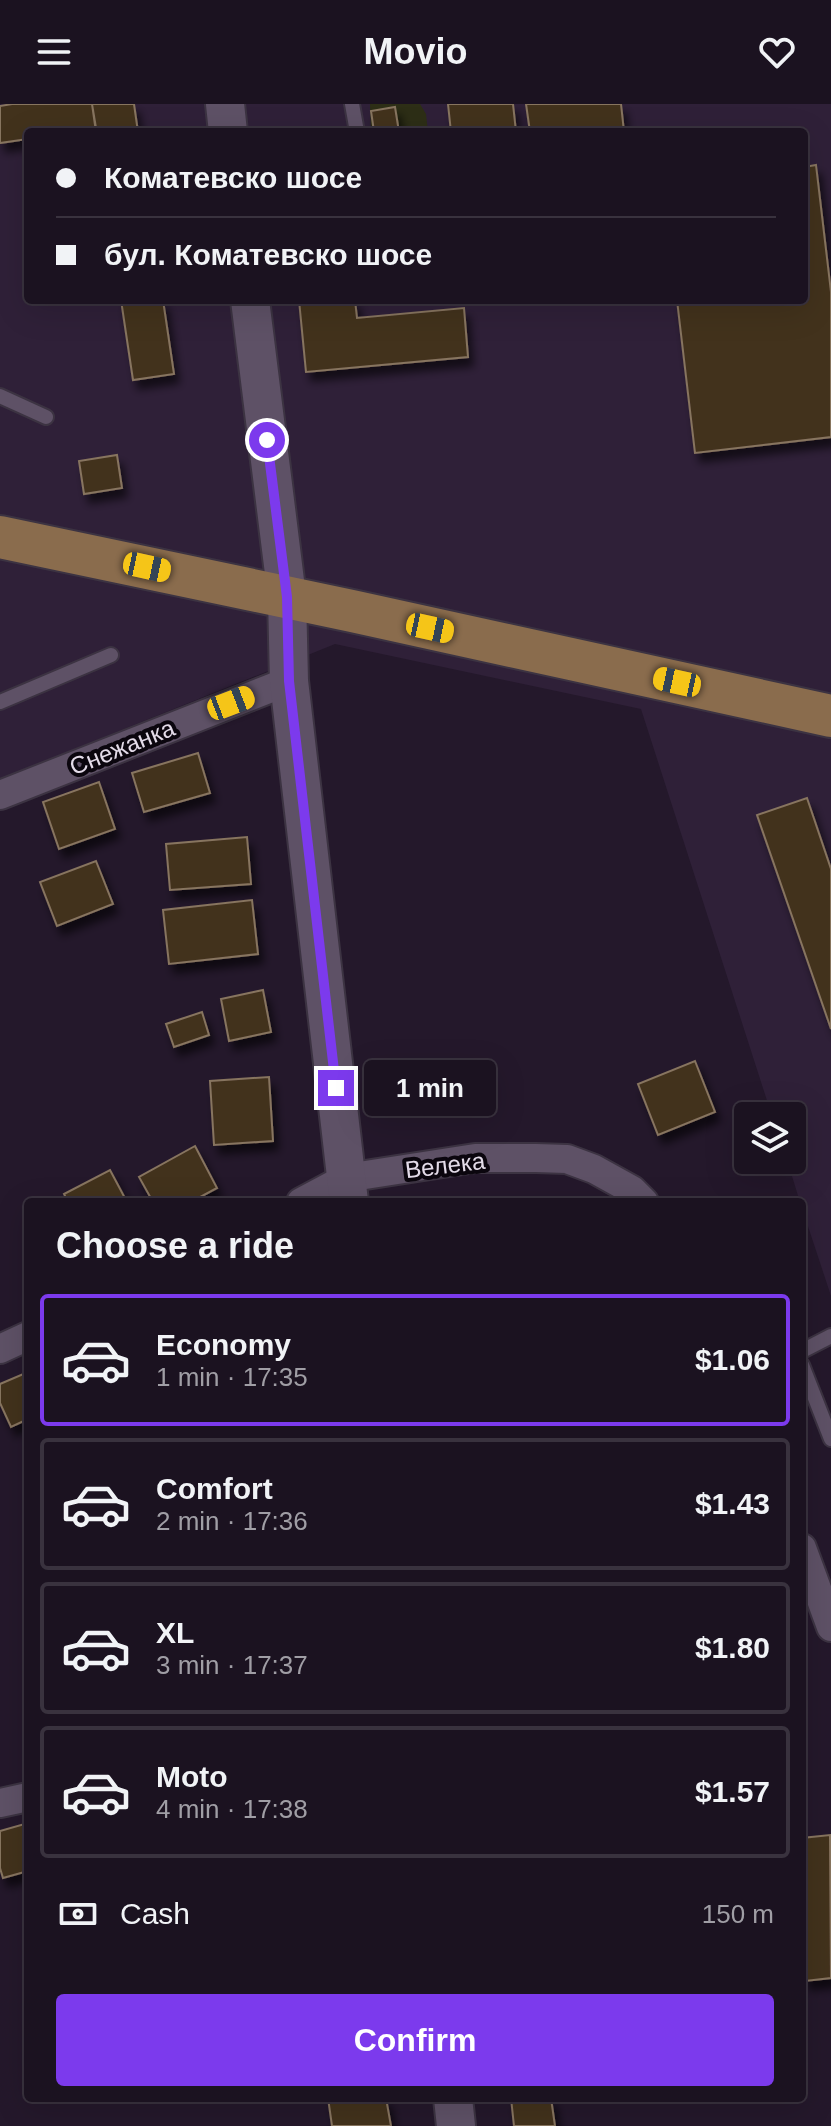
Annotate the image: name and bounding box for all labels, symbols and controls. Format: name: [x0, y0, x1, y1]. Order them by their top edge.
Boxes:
icon: menu: [32, 30, 76, 74]
icon: heart: [755, 30, 799, 74]
text: Movio: [364, 31, 468, 72]
text: Коматевско шосе: [104, 161, 362, 194]
text: бул. Коматевско шосе: [104, 238, 432, 271]
route start: [249, 422, 285, 458]
car: [121, 550, 173, 584]
car: [404, 611, 456, 645]
car: [651, 665, 703, 699]
car: [204, 683, 258, 723]
street label: Снежанка: [66, 714, 179, 780]
callout: 1 min: [364, 1060, 496, 1116]
route end: [318, 1070, 354, 1106]
text: 1 min: [396, 1073, 464, 1103]
map controls: [734, 1102, 806, 1174]
button: layers: [734, 1102, 806, 1174]
street label: Велека: [404, 1147, 487, 1183]
text: Choose a ride: [56, 1225, 294, 1266]
icon: car: [60, 1324, 132, 1396]
text: Economy: [156, 1328, 291, 1361]
text: $1.06: [695, 1343, 770, 1376]
text: 1 min · 17:35: [156, 1362, 308, 1392]
icon: car: [60, 1468, 132, 1540]
text: Comfort: [156, 1472, 273, 1505]
text: $1.43: [695, 1487, 770, 1520]
text: 2 min · 17:36: [156, 1506, 308, 1536]
icon: car: [60, 1612, 132, 1684]
text: XL: [156, 1616, 194, 1649]
text: $1.80: [695, 1631, 770, 1664]
text: 3 min · 17:37: [156, 1650, 308, 1680]
icon: car: [60, 1756, 132, 1828]
text: Moto: [156, 1760, 228, 1793]
text: $1.57: [695, 1775, 770, 1808]
text: 4 min · 17:38: [156, 1794, 308, 1824]
icon: cash: [56, 1892, 100, 1936]
text: Cash: [120, 1897, 190, 1930]
text: 150 m: [702, 1899, 774, 1929]
button: Confirm: [56, 1994, 774, 2086]

